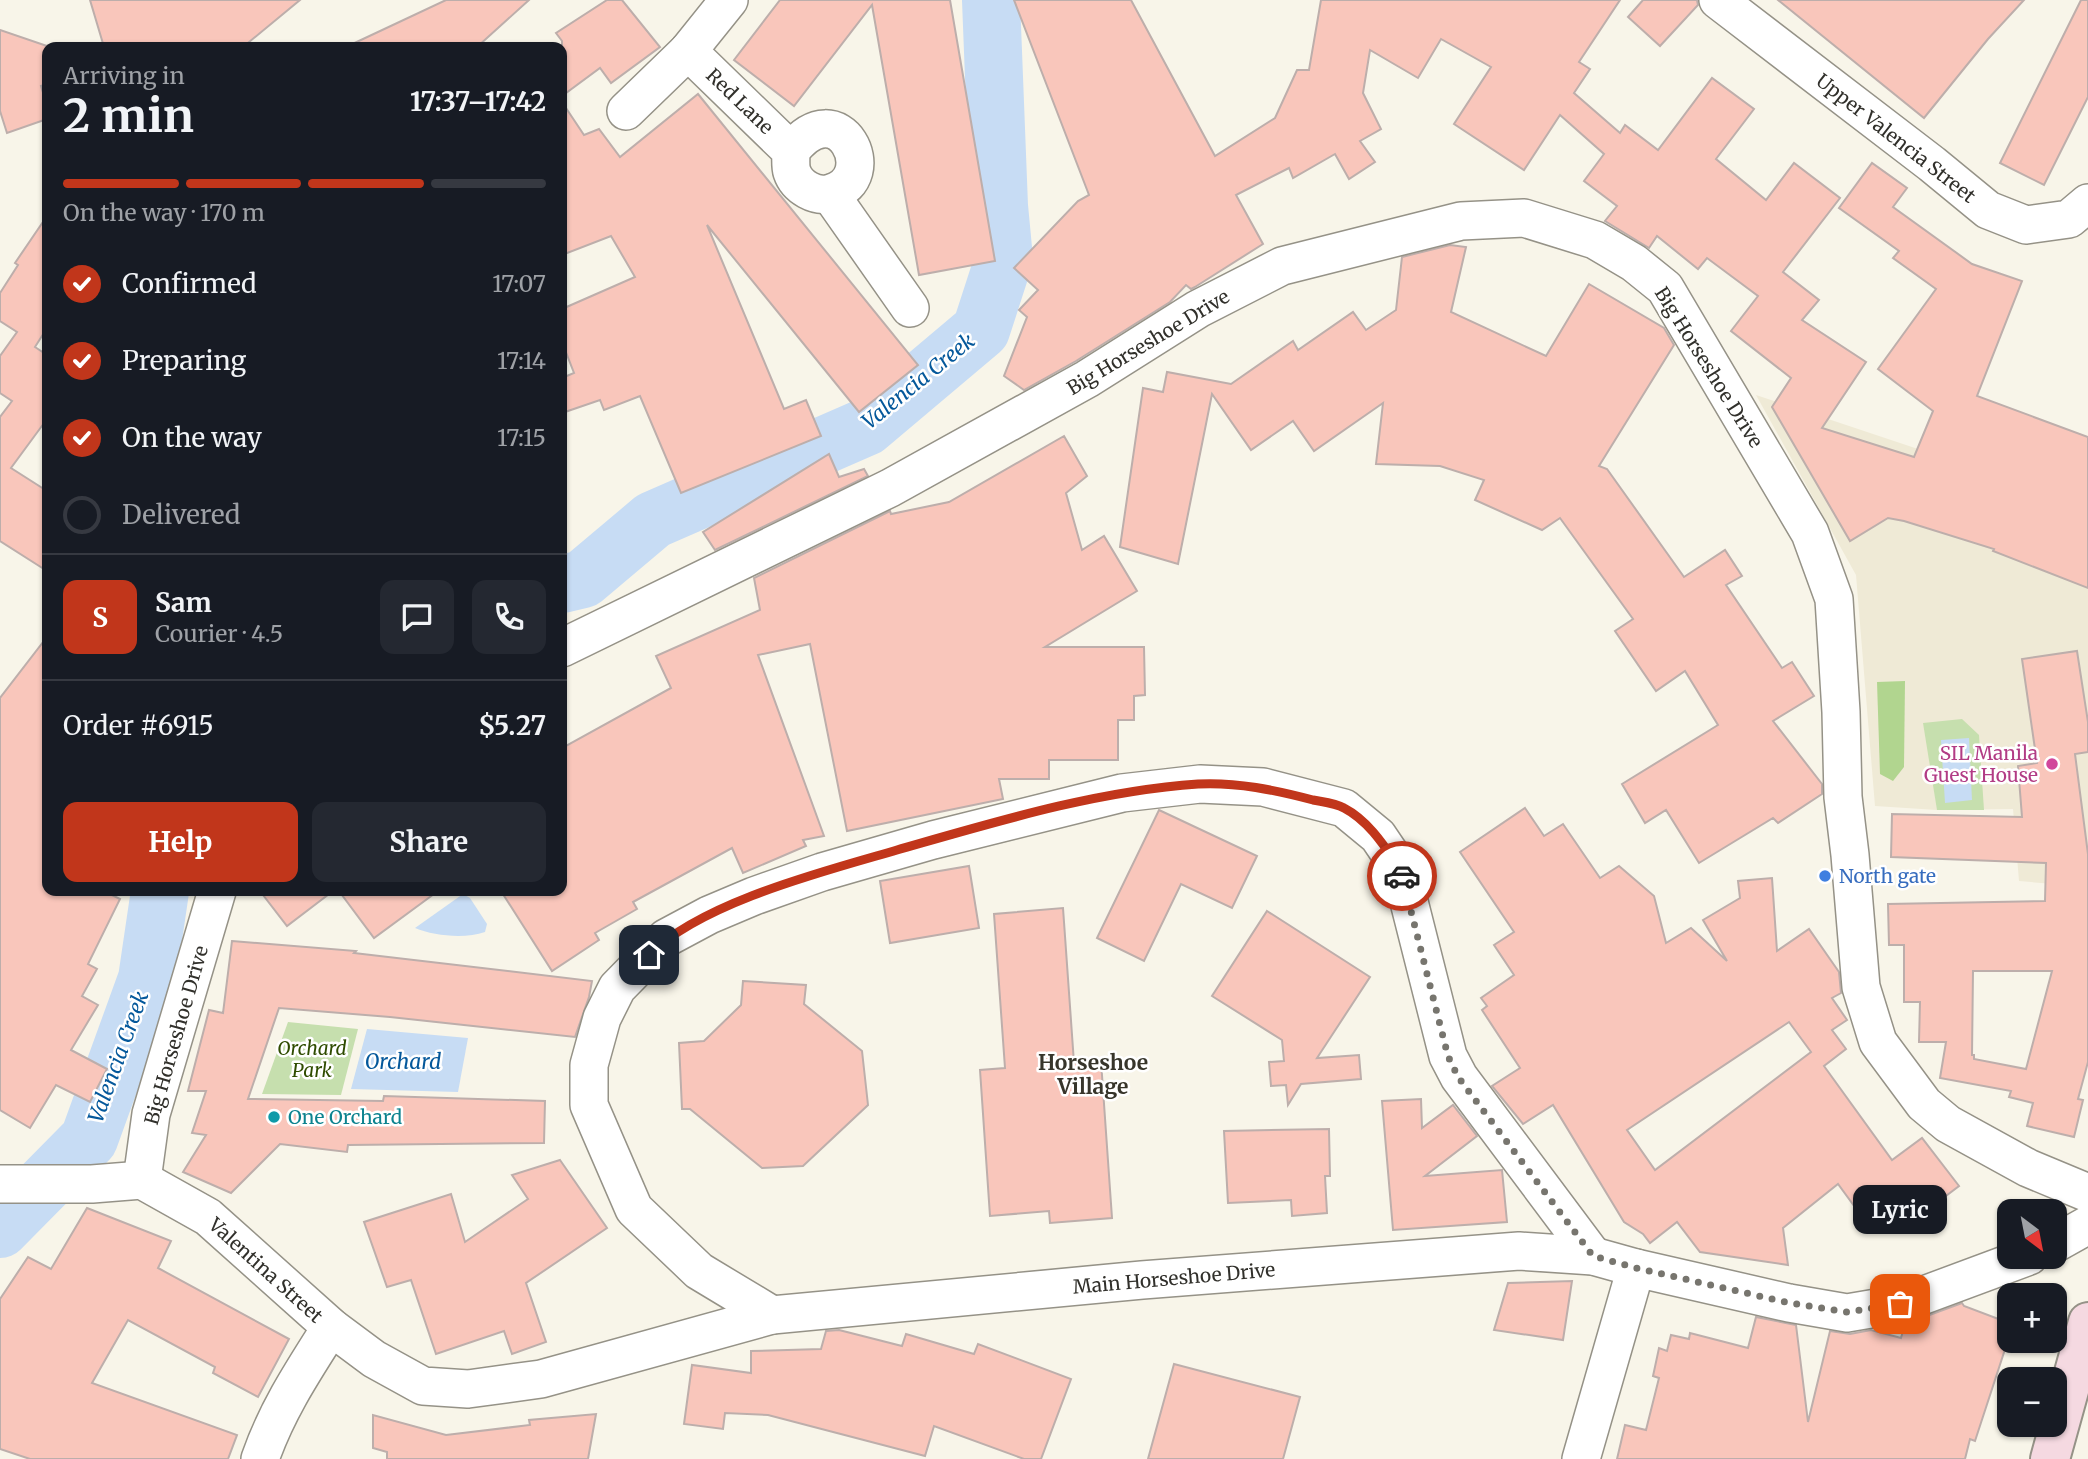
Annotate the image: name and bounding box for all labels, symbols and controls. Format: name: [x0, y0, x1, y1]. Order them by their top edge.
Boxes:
text: Arriving in: [63, 61, 185, 90]
street label: Red Lane: [701, 63, 779, 139]
street label: Upper Valencia Street: [1812, 68, 1981, 208]
text: 17:37–17:42: [410, 85, 546, 118]
text: 2 min: [63, 87, 194, 145]
text: On the way · 170 m: [63, 198, 265, 227]
icon: check: [63, 265, 101, 303]
text: Confirmed: [122, 267, 257, 300]
text: 17:07: [492, 269, 546, 298]
street label: Big Horseshoe Drive: [1650, 282, 1768, 452]
street label: Big Horseshoe Drive: [1062, 284, 1234, 400]
water label: Valencia Creek: [856, 327, 980, 435]
icon: check: [63, 342, 101, 380]
text: Preparing: [122, 344, 246, 377]
text: 17:14: [497, 346, 546, 375]
icon: check: [63, 419, 101, 457]
text: On the way: [122, 421, 262, 454]
text: 17:15: [497, 423, 546, 452]
text: Delivered: [122, 498, 241, 531]
button: chat: [380, 580, 454, 654]
button: phone: [472, 580, 546, 654]
text: Sam: [155, 586, 212, 619]
text: S: [92, 601, 108, 634]
text: Courier · 4.5: [155, 619, 283, 648]
text: Order #6915: [63, 709, 214, 742]
text: $5.27: [478, 709, 546, 742]
place label: SIL Manila Guest House: [1924, 741, 2038, 787]
marker: SIL Manila Guest House: [2044, 756, 2060, 772]
button: Help: [63, 802, 298, 882]
button: Share: [312, 802, 546, 882]
courier: [1367, 841, 1437, 911]
icon: car: [1383, 857, 1421, 895]
place label: North gate: [1839, 864, 1936, 888]
marker: North gate: [1817, 868, 1833, 884]
pin: [619, 925, 679, 985]
icon: home: [630, 936, 668, 974]
street label: Big Horseshoe Drive: [139, 943, 213, 1127]
water label: Valencia Creek: [82, 987, 154, 1126]
park label: Orchard Park: [277, 1036, 347, 1082]
water label: Orchard: [365, 1048, 441, 1075]
district label: Horseshoe Village: [1038, 1049, 1148, 1100]
place label: One Orchard: [288, 1105, 402, 1129]
marker: One Orchard: [266, 1109, 282, 1125]
callout: Lyric: [1853, 1185, 1947, 1234]
text: Lyric: [1871, 1195, 1929, 1224]
north arrow: [1997, 1199, 2067, 1269]
map controls: [1997, 1199, 2067, 1437]
street label: Valentina Street: [203, 1212, 328, 1328]
street label: Main Horseshoe Drive: [1072, 1257, 1276, 1299]
pin: [1870, 1274, 1930, 1334]
button: +: [1997, 1283, 2067, 1353]
icon: bag: [1881, 1285, 1919, 1323]
button: −: [1997, 1367, 2067, 1437]

